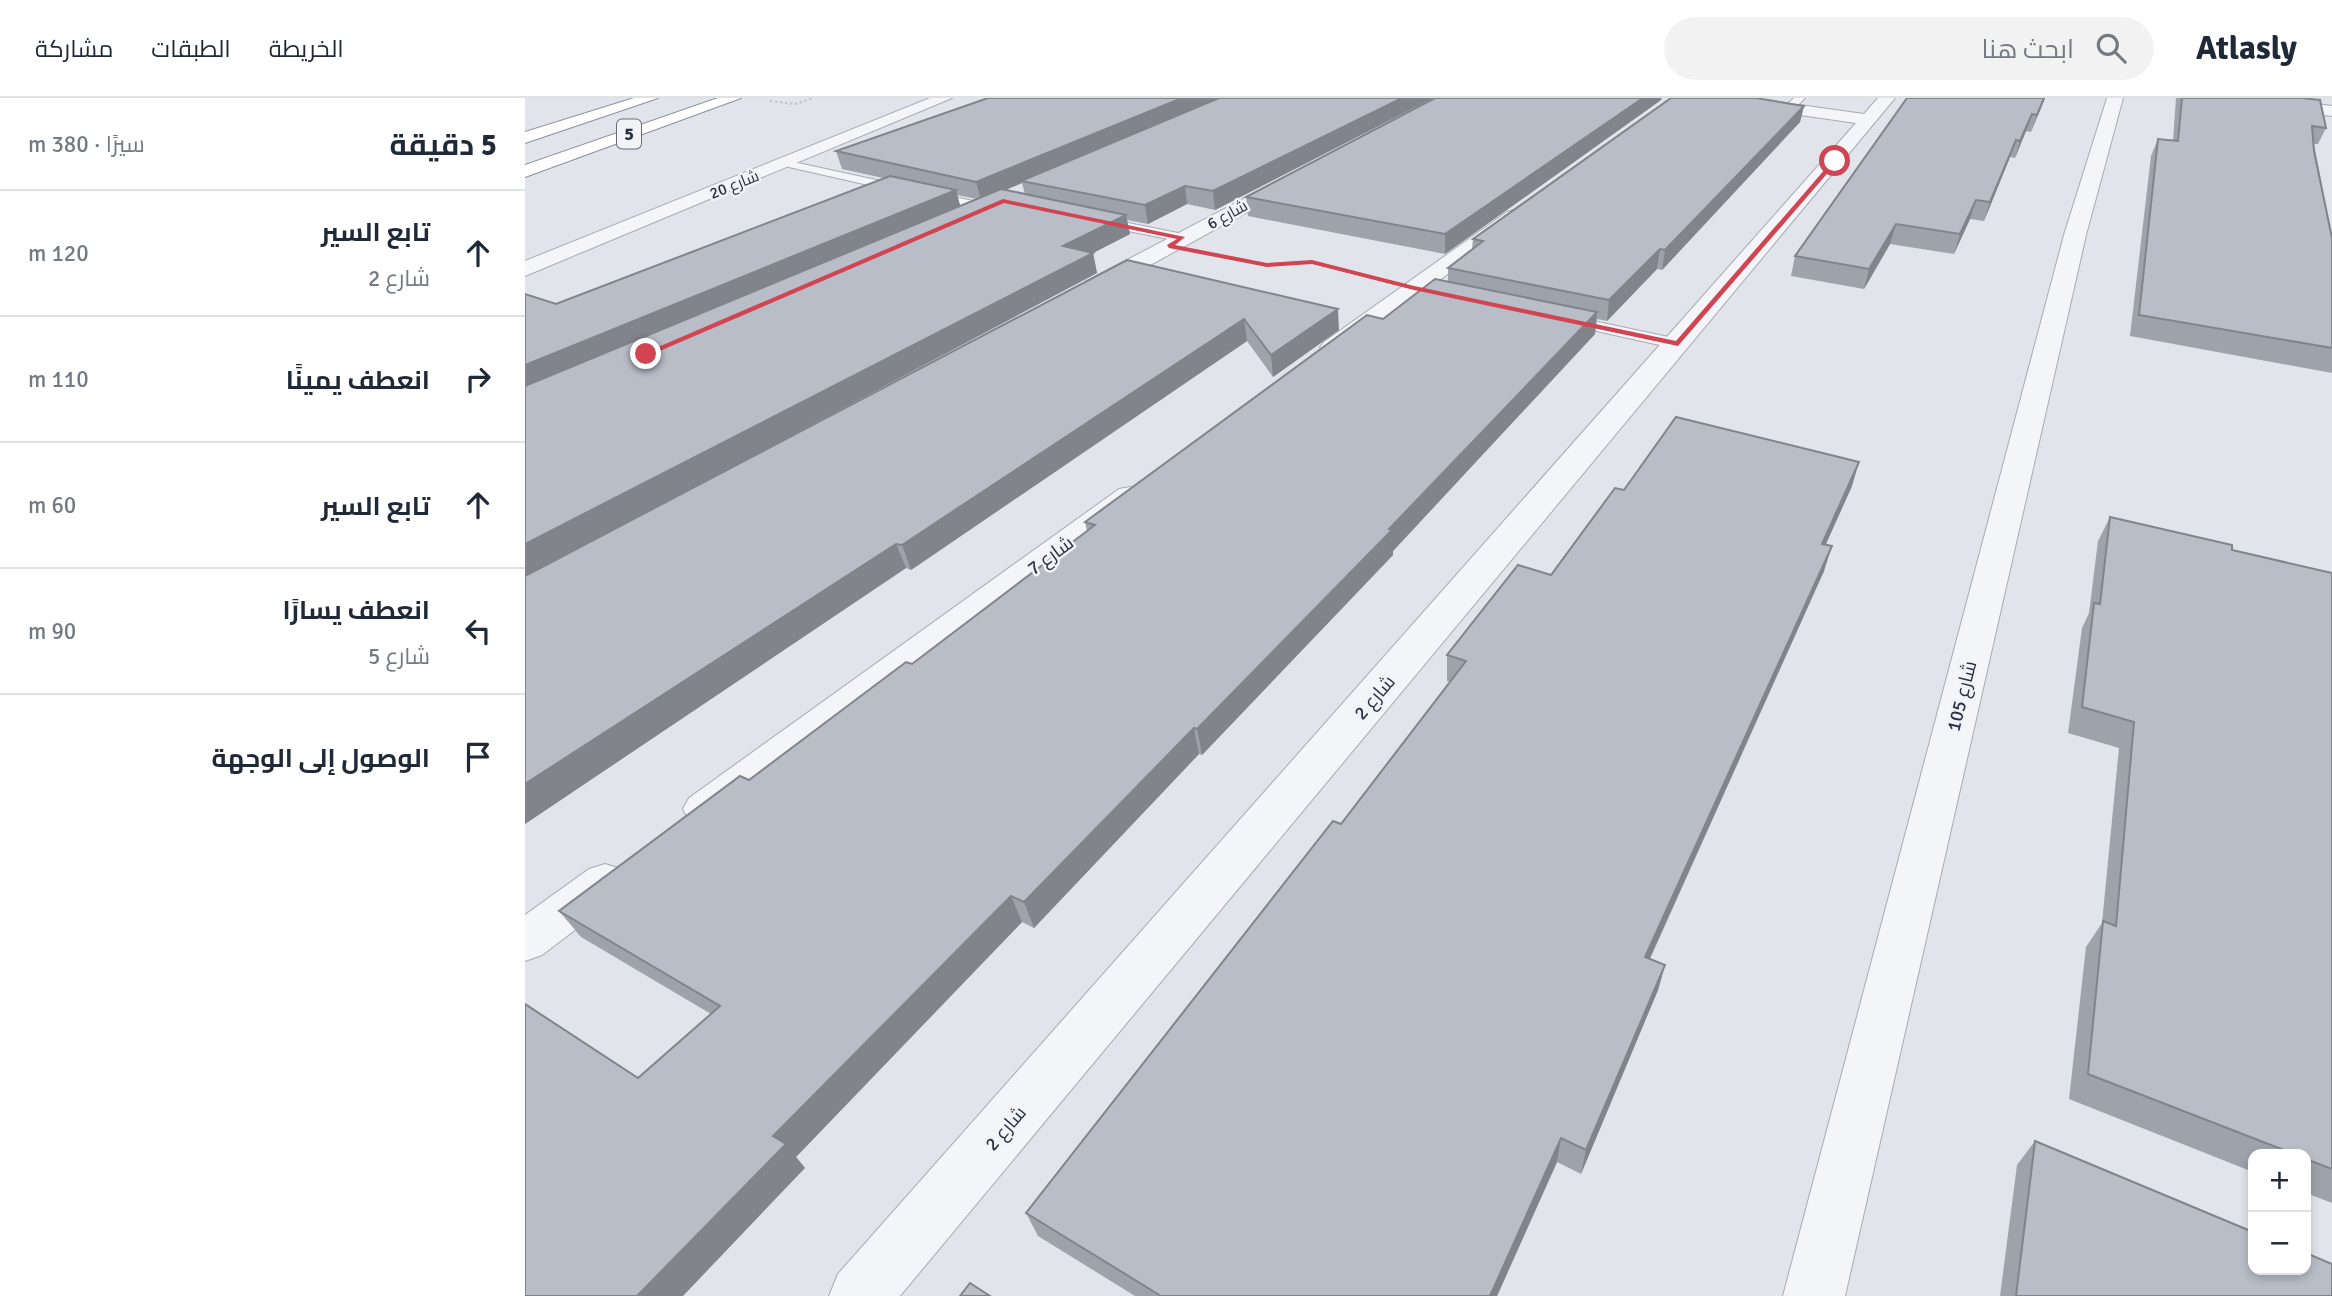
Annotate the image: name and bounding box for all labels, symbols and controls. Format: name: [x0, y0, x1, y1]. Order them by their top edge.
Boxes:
search box: [1664, 17, 2154, 80]
text: Atlasly: [2196, 28, 2297, 69]
icon: search: [2092, 29, 2130, 67]
text: مشاركة: [35, 34, 113, 64]
text: الطبقات: [151, 34, 231, 64]
text: الخريطة: [269, 34, 344, 64]
text: ابحث هنا: [1981, 34, 2074, 66]
road number: 5: [617, 120, 641, 149]
text: 5 دقيقة: [389, 127, 497, 164]
text: سيرًا · 380 m: [28, 130, 145, 159]
route start: [1819, 145, 1850, 176]
street label: شارع 20: [707, 166, 763, 205]
street label: شارع 6: [1204, 196, 1252, 235]
text: تابع السير: [321, 217, 430, 249]
icon: ahead: [459, 234, 497, 272]
text: 120 m: [28, 239, 89, 268]
text: شارع 2: [368, 264, 430, 293]
route end: [630, 338, 661, 369]
icon: right: [459, 360, 497, 398]
text: 110 m: [28, 365, 89, 394]
text: انعطف يمينًا: [286, 365, 430, 397]
icon: ahead: [459, 486, 497, 524]
text: 60 m: [28, 491, 76, 520]
text: تابع السير: [321, 491, 430, 523]
street label: شارع 7: [1023, 531, 1079, 581]
text: انعطف يسارًا: [282, 595, 430, 627]
icon: left: [459, 612, 497, 650]
text: 90 m: [28, 617, 76, 646]
text: شارع 5: [368, 642, 430, 671]
street label: شارع 105: [1942, 659, 1983, 734]
street label: شارع 2: [1349, 670, 1401, 726]
icon: arrive: [459, 738, 497, 776]
text: الوصول إلى الوجهة: [211, 743, 430, 775]
street label: شارع 2: [980, 1101, 1032, 1157]
map controls: [2248, 1149, 2311, 1275]
button: +: [2248, 1149, 2311, 1212]
button: −: [2248, 1212, 2311, 1275]

